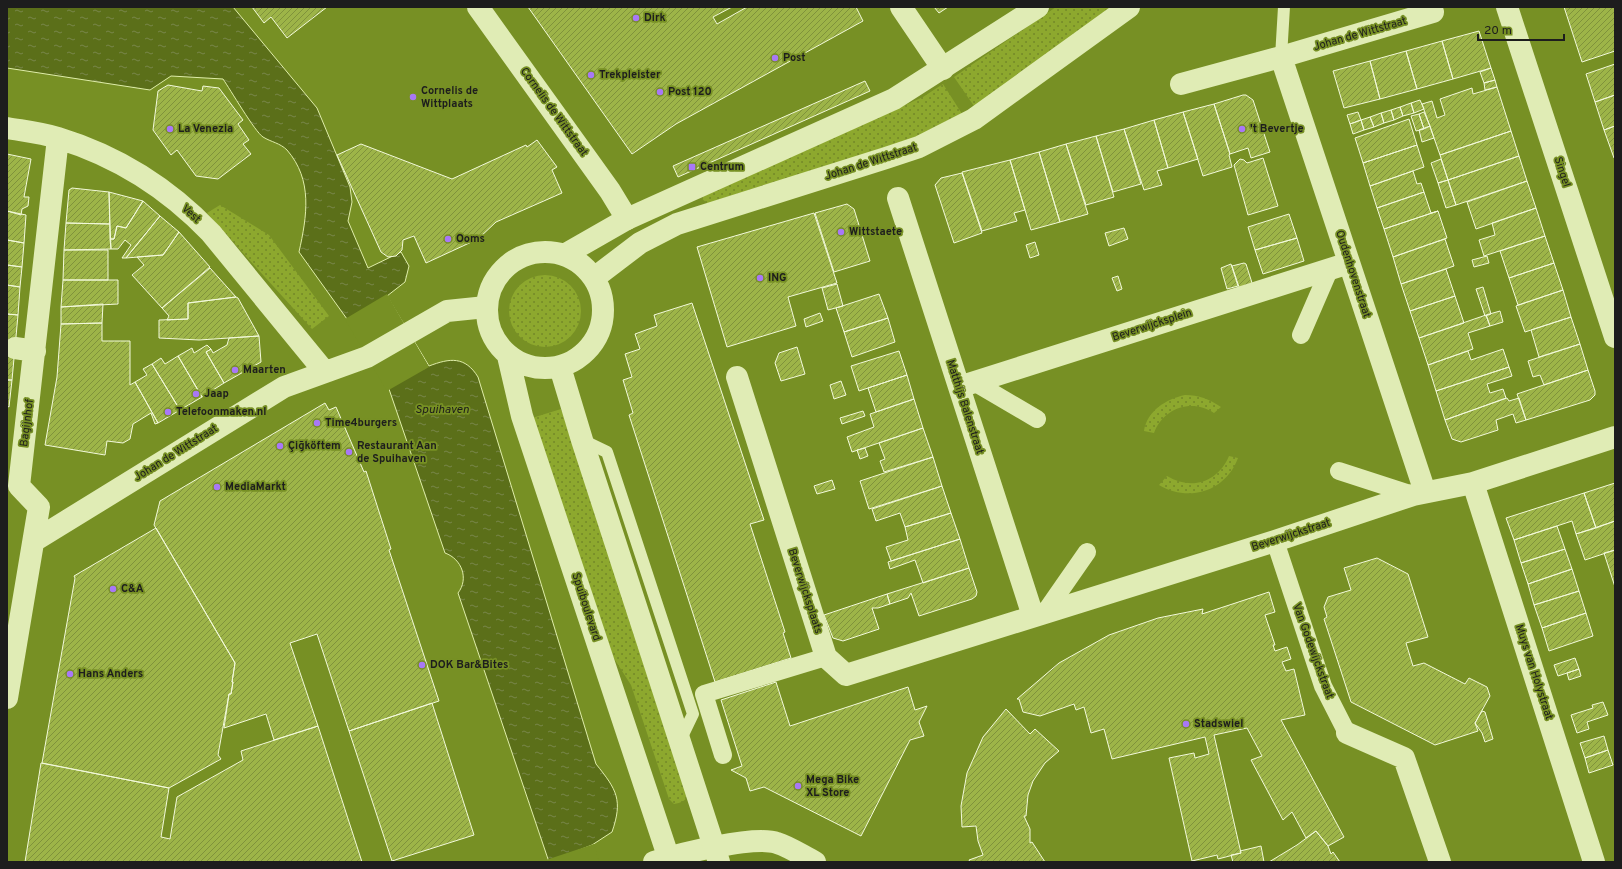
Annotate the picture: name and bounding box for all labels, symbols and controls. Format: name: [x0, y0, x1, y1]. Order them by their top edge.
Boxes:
place label: Dirk: [644, 11, 666, 25]
marker: Dirk: [631, 13, 641, 23]
street label: Johan de Wittstraat: [1312, 14, 1408, 54]
scale bar: [1478, 16, 1564, 42]
text: 20 m: [1484, 23, 1512, 39]
place label: Post: [783, 51, 806, 65]
marker: Post: [770, 53, 780, 63]
street label: Cornelis de Wittstraat: [517, 65, 591, 159]
place label: Trekpleister: [599, 68, 661, 82]
marker: Trekpleister: [586, 70, 596, 80]
place label: Cornelis de Wittplaats: [421, 84, 478, 111]
place label: Post 120: [668, 85, 712, 99]
marker: Post 120: [655, 87, 665, 97]
marker: Cornelis de Wittplaats: [408, 92, 418, 102]
place label: La Venezia: [178, 122, 233, 136]
place label: 't Bevertje: [1250, 122, 1304, 136]
marker: La Venezia: [165, 124, 175, 134]
marker: 't Bevertje: [1237, 124, 1247, 134]
street label: Johan de Wittstraat: [823, 140, 919, 184]
street label: Singel: [1551, 155, 1573, 189]
place label: Centrum: [700, 160, 744, 174]
marker: Centrum: [687, 162, 697, 172]
street label: Vest: [178, 202, 204, 226]
place label: Wittstaete: [849, 225, 902, 239]
marker: Wittstaete: [836, 227, 846, 237]
street label: Oudenhovenstraat: [1332, 228, 1374, 320]
place label: Ooms: [456, 232, 485, 246]
marker: Ooms: [443, 234, 453, 244]
place label: ING: [768, 271, 787, 285]
marker: ING: [755, 273, 765, 283]
street label: Beverwijcksplein: [1110, 306, 1194, 344]
street label: Matthijs Balenstraat: [943, 358, 987, 456]
place label: Maarten: [243, 363, 286, 377]
marker: Maarten: [230, 365, 240, 375]
place label: Jaap: [204, 387, 229, 401]
marker: Jaap: [191, 389, 201, 399]
street label: Bagijnhof: [17, 398, 37, 447]
water label: Spuihaven: [415, 402, 469, 418]
place label: Telefoonmaken.nl: [176, 405, 267, 419]
marker: Telefoonmaken.nl: [163, 407, 173, 417]
place label: Time4burgers: [325, 416, 397, 430]
marker: Time4burgers: [312, 418, 322, 428]
street label: Johan de Wittstraat: [132, 422, 220, 484]
place label: Çiğköftem: [288, 439, 341, 453]
place label: Restaurant Aan de Spuihaven: [357, 439, 437, 466]
marker: Çiğköftem: [275, 441, 285, 451]
marker: Restaurant Aan de Spuihaven: [344, 447, 354, 457]
place label: MediaMarkt: [225, 480, 286, 494]
marker: MediaMarkt: [212, 482, 222, 492]
street label: Beverwijckstraat: [1250, 516, 1332, 554]
street label: Beverwijcksplaats: [785, 547, 825, 635]
street label: Spuiboulevard: [568, 571, 604, 643]
place label: C&A: [121, 582, 144, 596]
marker: C&A: [108, 584, 118, 594]
street label: Van Godewijckstraat: [1289, 601, 1337, 701]
street label: Muys van Holystraat: [1512, 623, 1556, 721]
place label: DOK Bar&Bites: [430, 658, 508, 672]
marker: DOK Bar&Bites: [417, 660, 427, 670]
place label: Hans Anders: [78, 667, 143, 681]
marker: Hans Anders: [65, 669, 75, 679]
place label: Stadswiel: [1194, 717, 1243, 731]
marker: Stadswiel: [1181, 719, 1191, 729]
place label: Mega Bike XL Store: [806, 773, 859, 800]
marker: Mega Bike XL Store: [793, 781, 803, 791]

